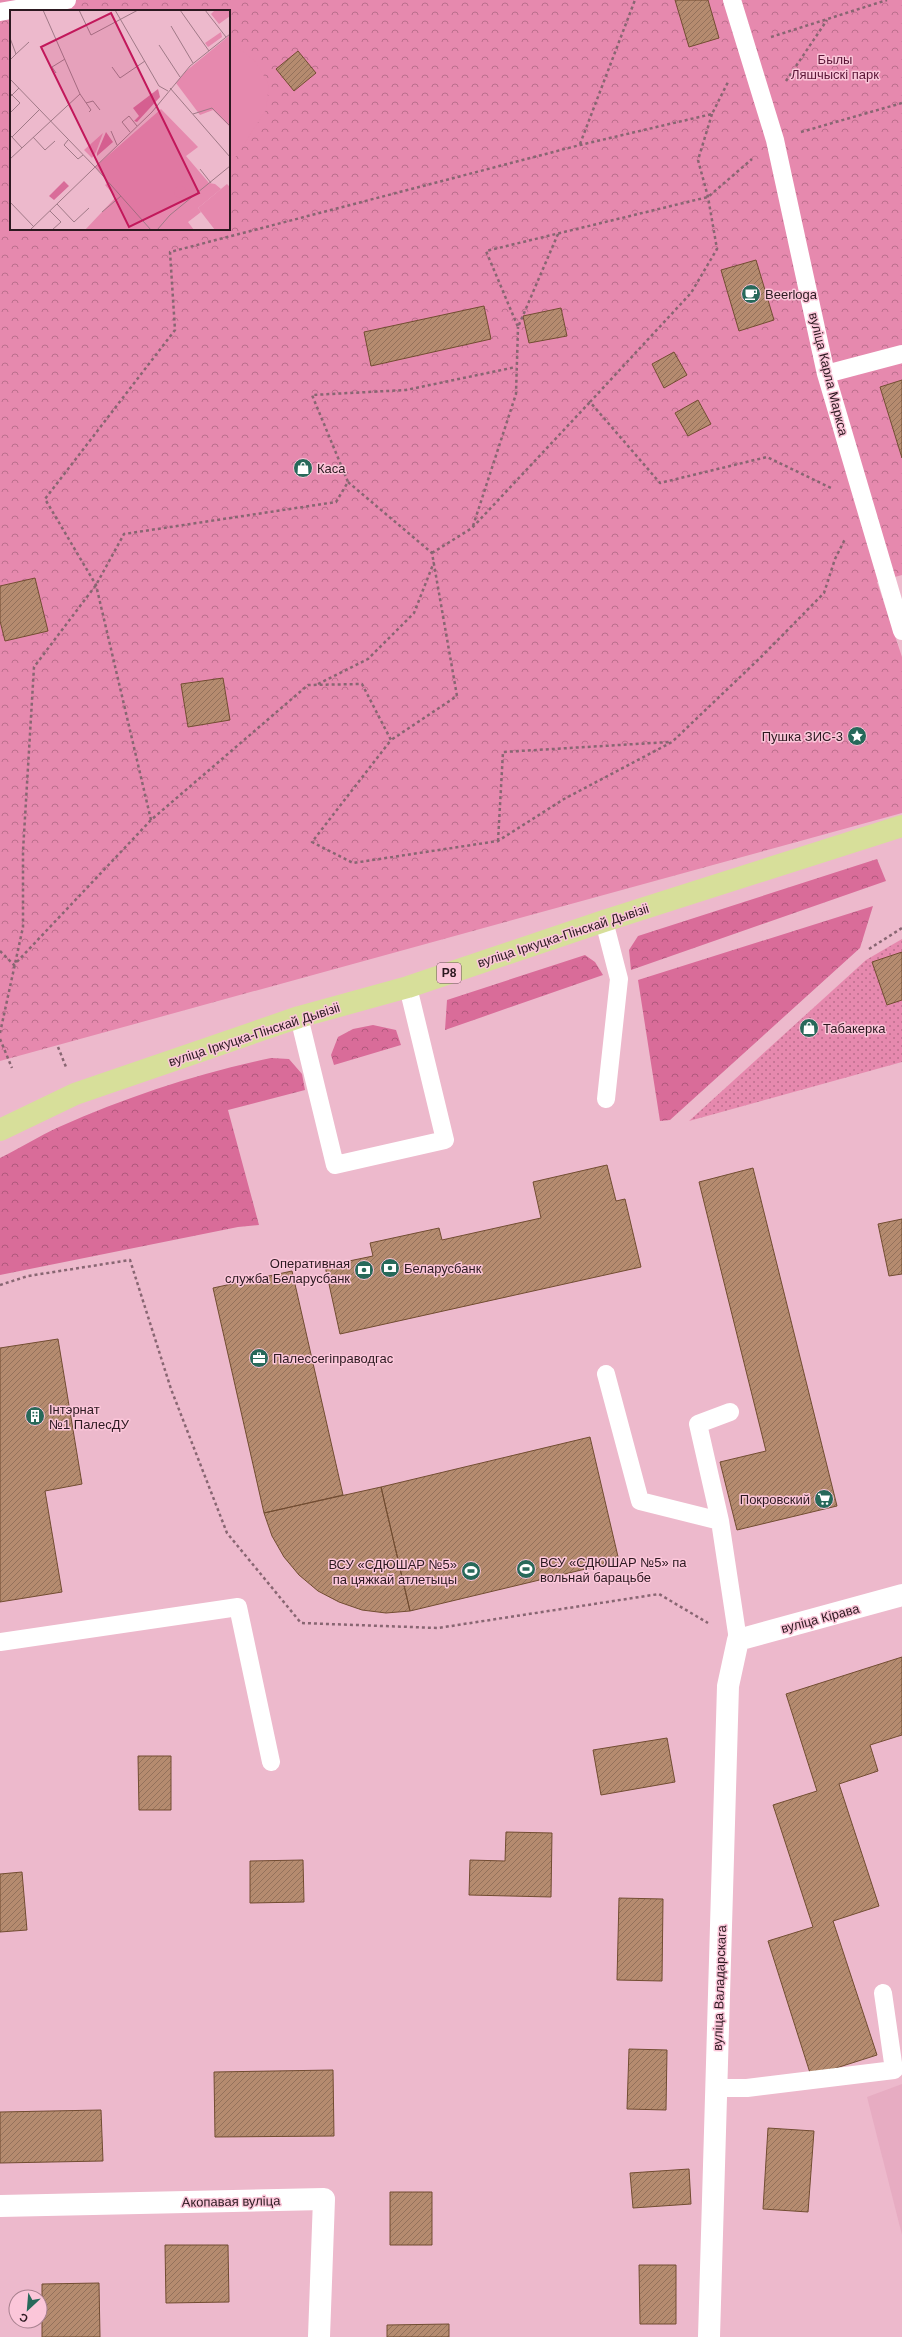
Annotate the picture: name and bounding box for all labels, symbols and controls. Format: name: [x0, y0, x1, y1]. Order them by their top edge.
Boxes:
inset map: [10, 10, 230, 230]
park label: Былы Ляшчыскі парк: [791, 52, 879, 82]
cafe icon: Beerloga: [740, 283, 762, 305]
place label: Beerloga: [765, 287, 818, 302]
street label: вуліца Карла Маркса: [806, 311, 851, 438]
shop icon: Каса: [292, 457, 314, 479]
place label: Каса: [317, 461, 346, 476]
place icon: Пушка ЗИС-3: [846, 725, 868, 747]
place label: Пушка ЗИС-3: [762, 729, 843, 744]
street label: вуліца Іркуцка-Пінскай Дывізіі: [476, 901, 651, 970]
road number: Р8: [437, 963, 461, 983]
street label: вуліца Іркуцка-Пінскай Дывізіі: [167, 1000, 342, 1069]
shop icon: Табакерка: [798, 1017, 820, 1039]
place label: Табакерка: [823, 1021, 886, 1036]
place label: Оперативная служба Беларусбанк: [225, 1256, 350, 1286]
bank icon: Беларусбанк: [379, 1257, 401, 1279]
bank icon: Оперативная служба Беларусбанк: [353, 1259, 375, 1281]
place label: Беларусбанк: [404, 1261, 482, 1276]
office icon: Палессегіправодгас: [248, 1347, 270, 1369]
place label: Палессегіправодгас: [273, 1351, 394, 1366]
place label: Інтэрнат №1 ПалесДУ: [49, 1402, 130, 1432]
building icon: Інтэрнат №1 ПалесДУ: [24, 1405, 46, 1427]
supermarket icon: Покровский: [813, 1488, 835, 1510]
place label: Покровский: [740, 1492, 810, 1507]
place label: ВСУ «СДЮШАР №5» па вольнай барацьбе: [540, 1555, 687, 1585]
place label: ВСУ «СДЮШАР №5» па цяжкай атлетыцы: [328, 1557, 457, 1587]
sports icon: ВСУ «СДЮШАР №5» па вольнай барацьбе: [515, 1558, 537, 1580]
sports icon: ВСУ «СДЮШАР №5» па цяжкай атлетыцы: [460, 1560, 482, 1582]
street label: вуліца Кірава: [779, 1601, 862, 1636]
street label: вуліца Валадарскага: [710, 1924, 729, 2051]
street label: Акопавая вуліца: [182, 2193, 281, 2210]
north arrow: [8, 2289, 48, 2329]
text: С: [17, 2311, 30, 2325]

